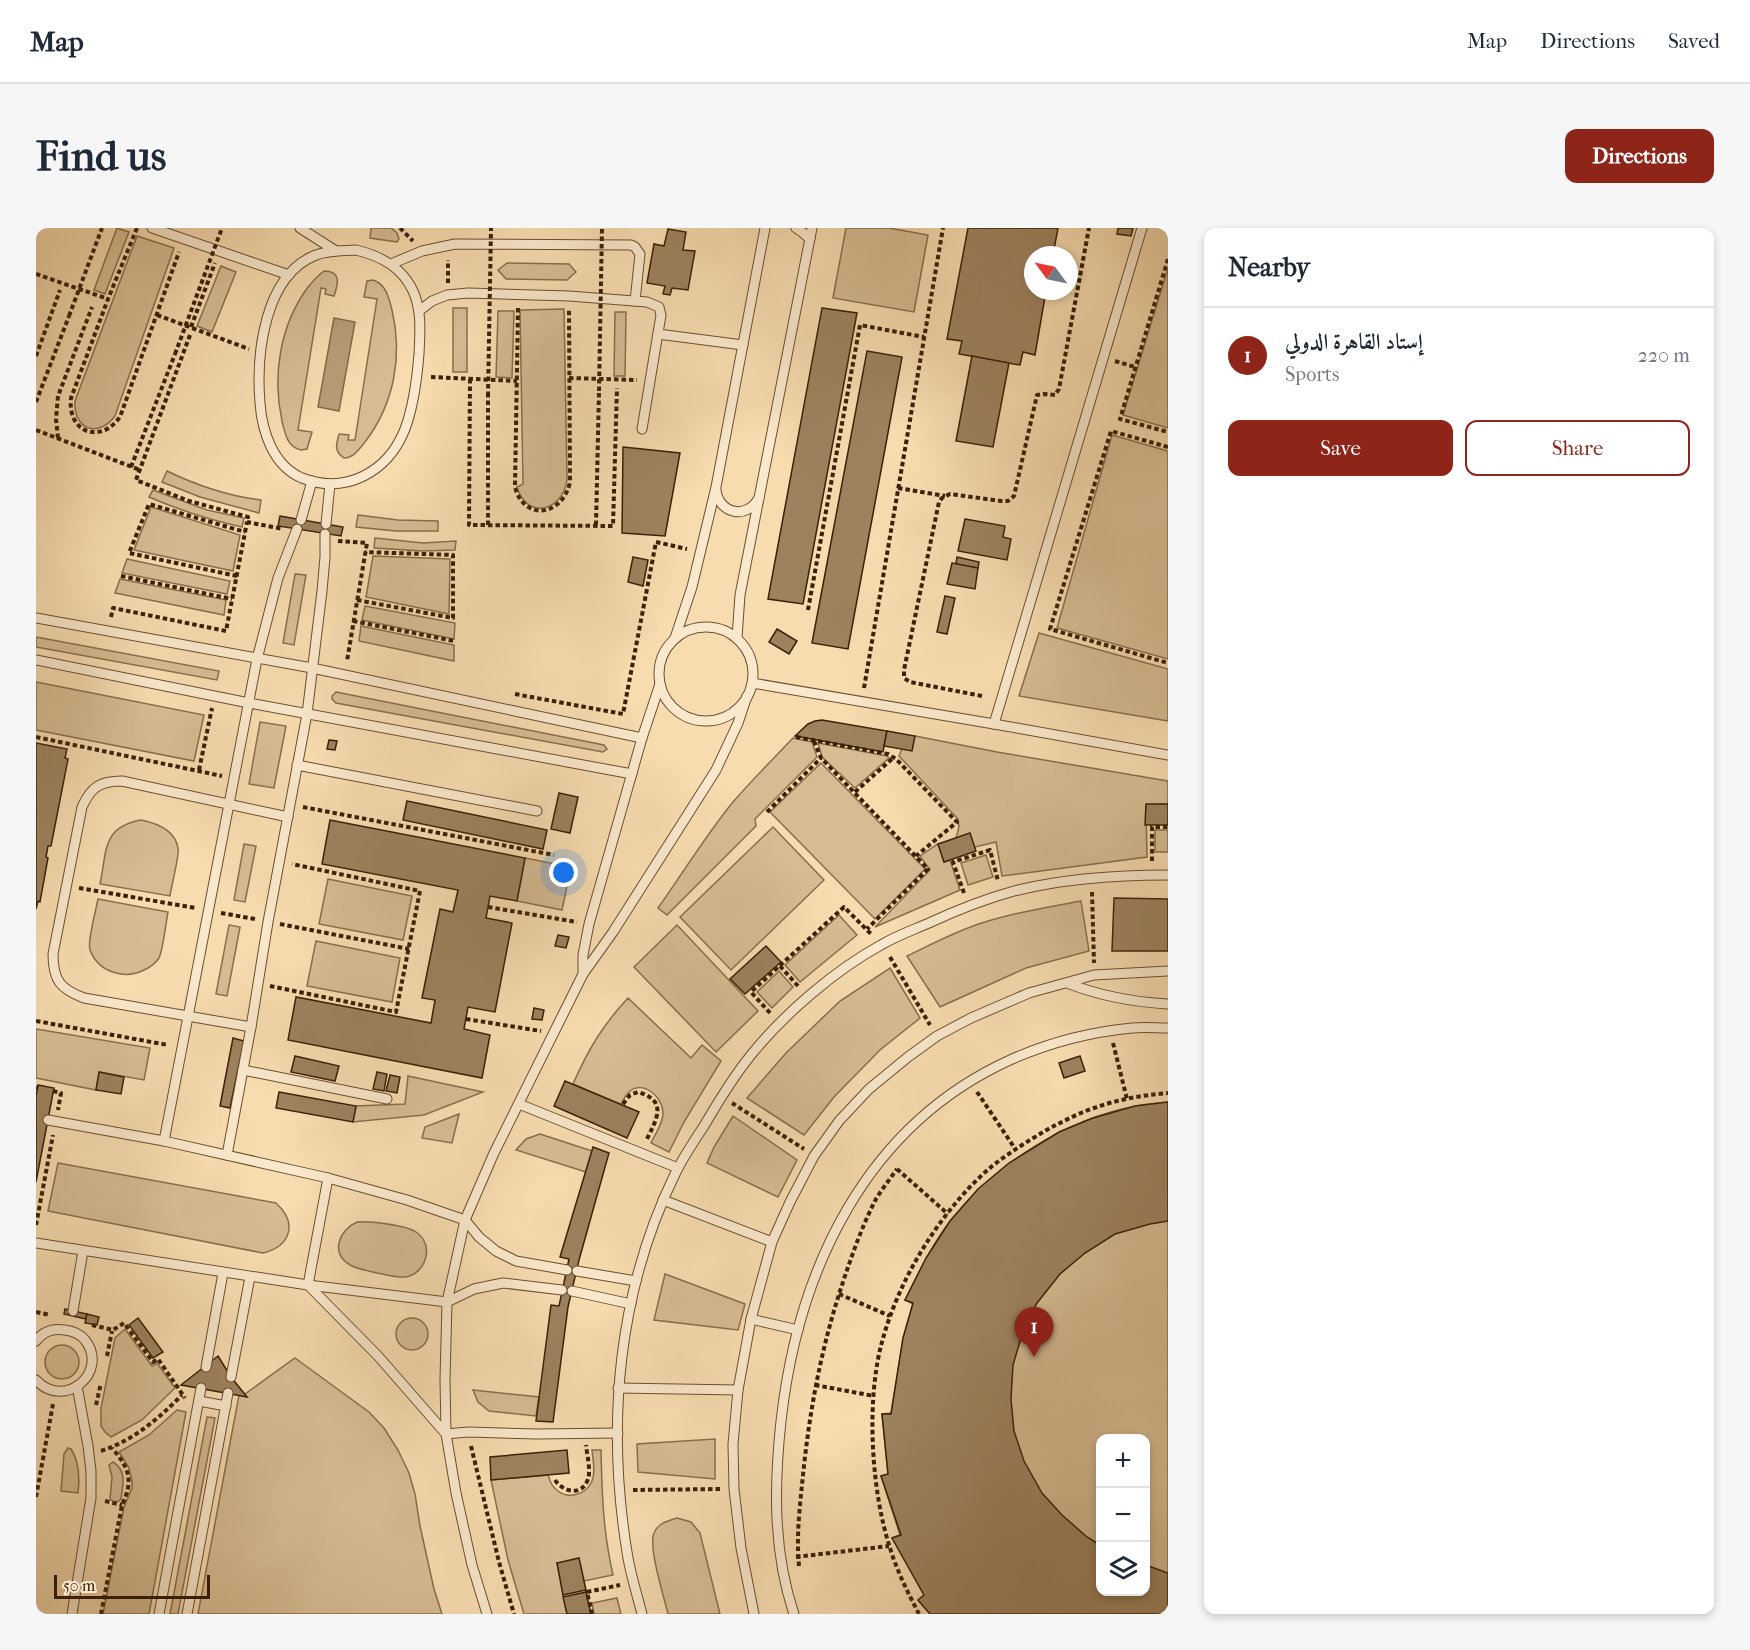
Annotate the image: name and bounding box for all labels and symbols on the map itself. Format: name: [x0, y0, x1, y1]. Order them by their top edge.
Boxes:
north arrow: [1024, 246, 1078, 300]
your location: [549, 858, 578, 887]
pin: 1: [1014, 1308, 1054, 1357]
scale bar: [54, 1572, 210, 1600]

